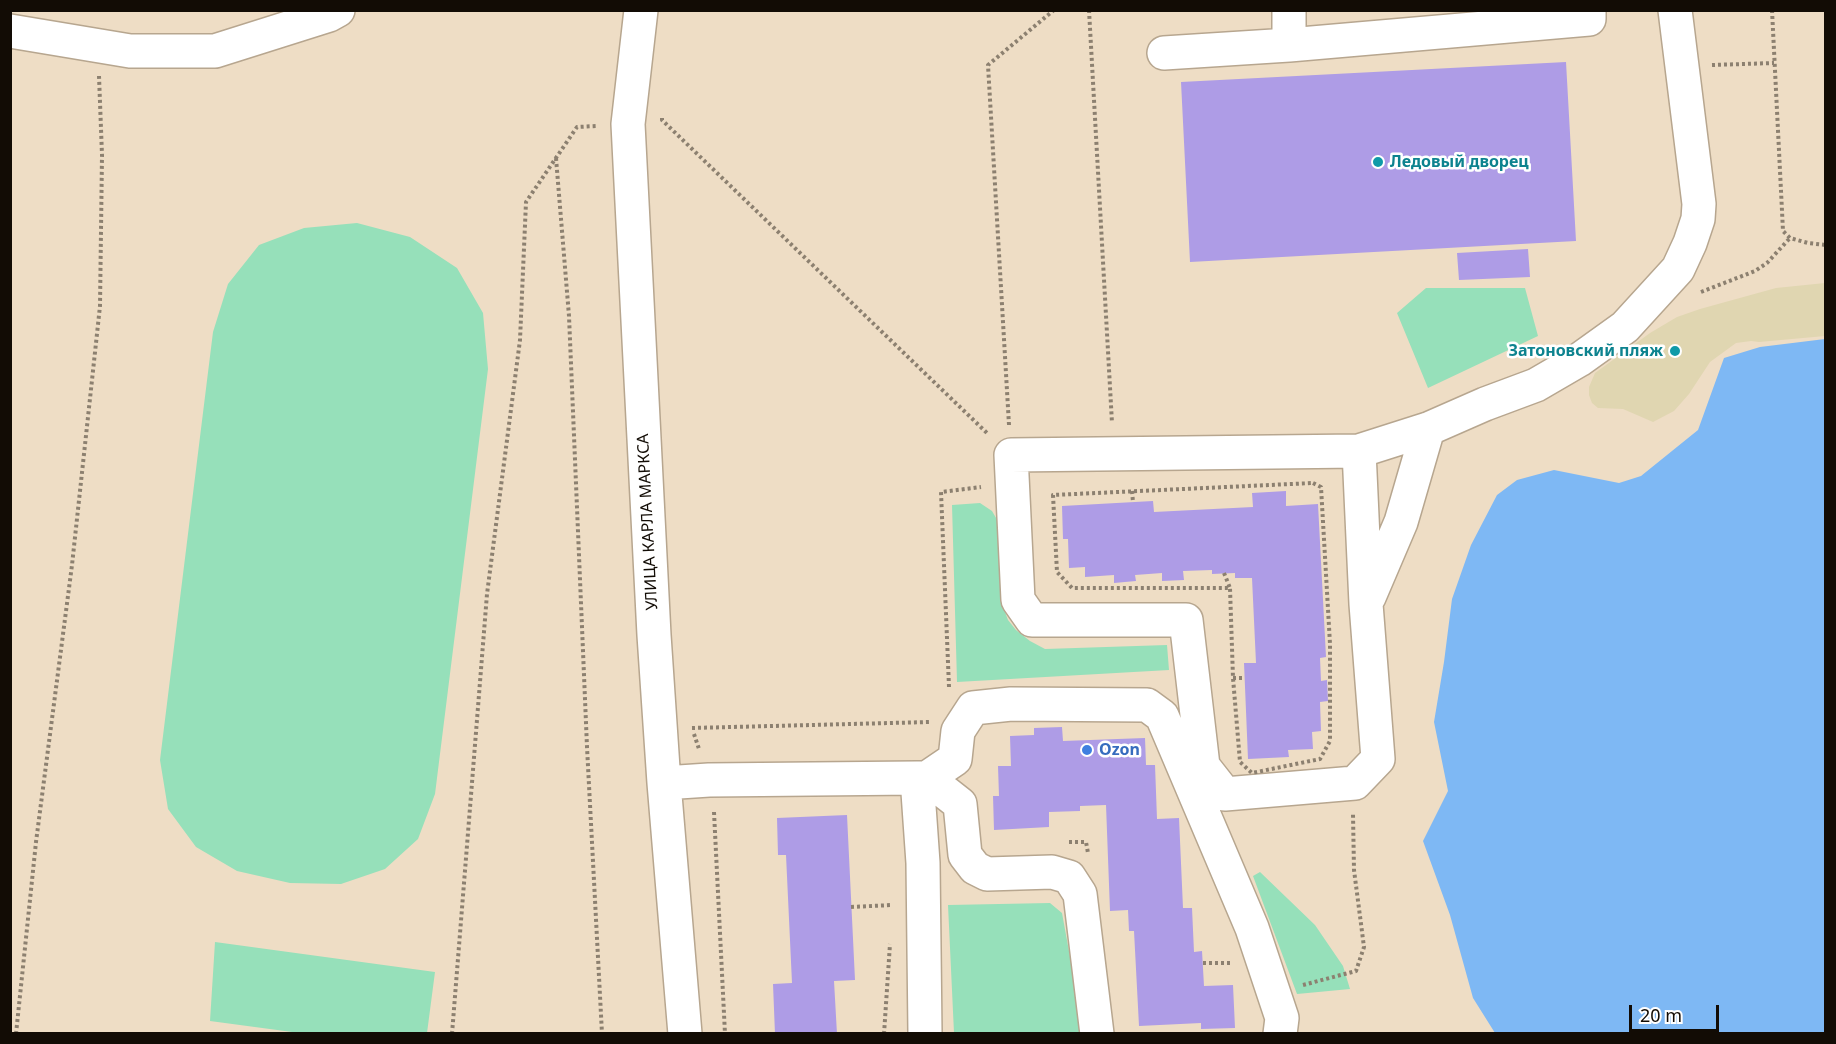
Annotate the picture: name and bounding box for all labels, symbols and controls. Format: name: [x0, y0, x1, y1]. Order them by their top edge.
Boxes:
place label: Ледовый дворец: [1390, 152, 1529, 172]
marker: Ледовый дворец: [1371, 155, 1385, 169]
place label: Затоновский пляж: [1508, 341, 1663, 361]
marker: Затоновский пляж: [1668, 344, 1682, 358]
street label: УЛИЦА КАРЛА МАРКСА: [634, 433, 662, 611]
place label: Ozon: [1099, 740, 1140, 760]
marker: Ozon: [1080, 743, 1094, 757]
scale bar: [1632, 993, 1722, 1031]
text: 20 m: [1640, 1003, 1682, 1027]

